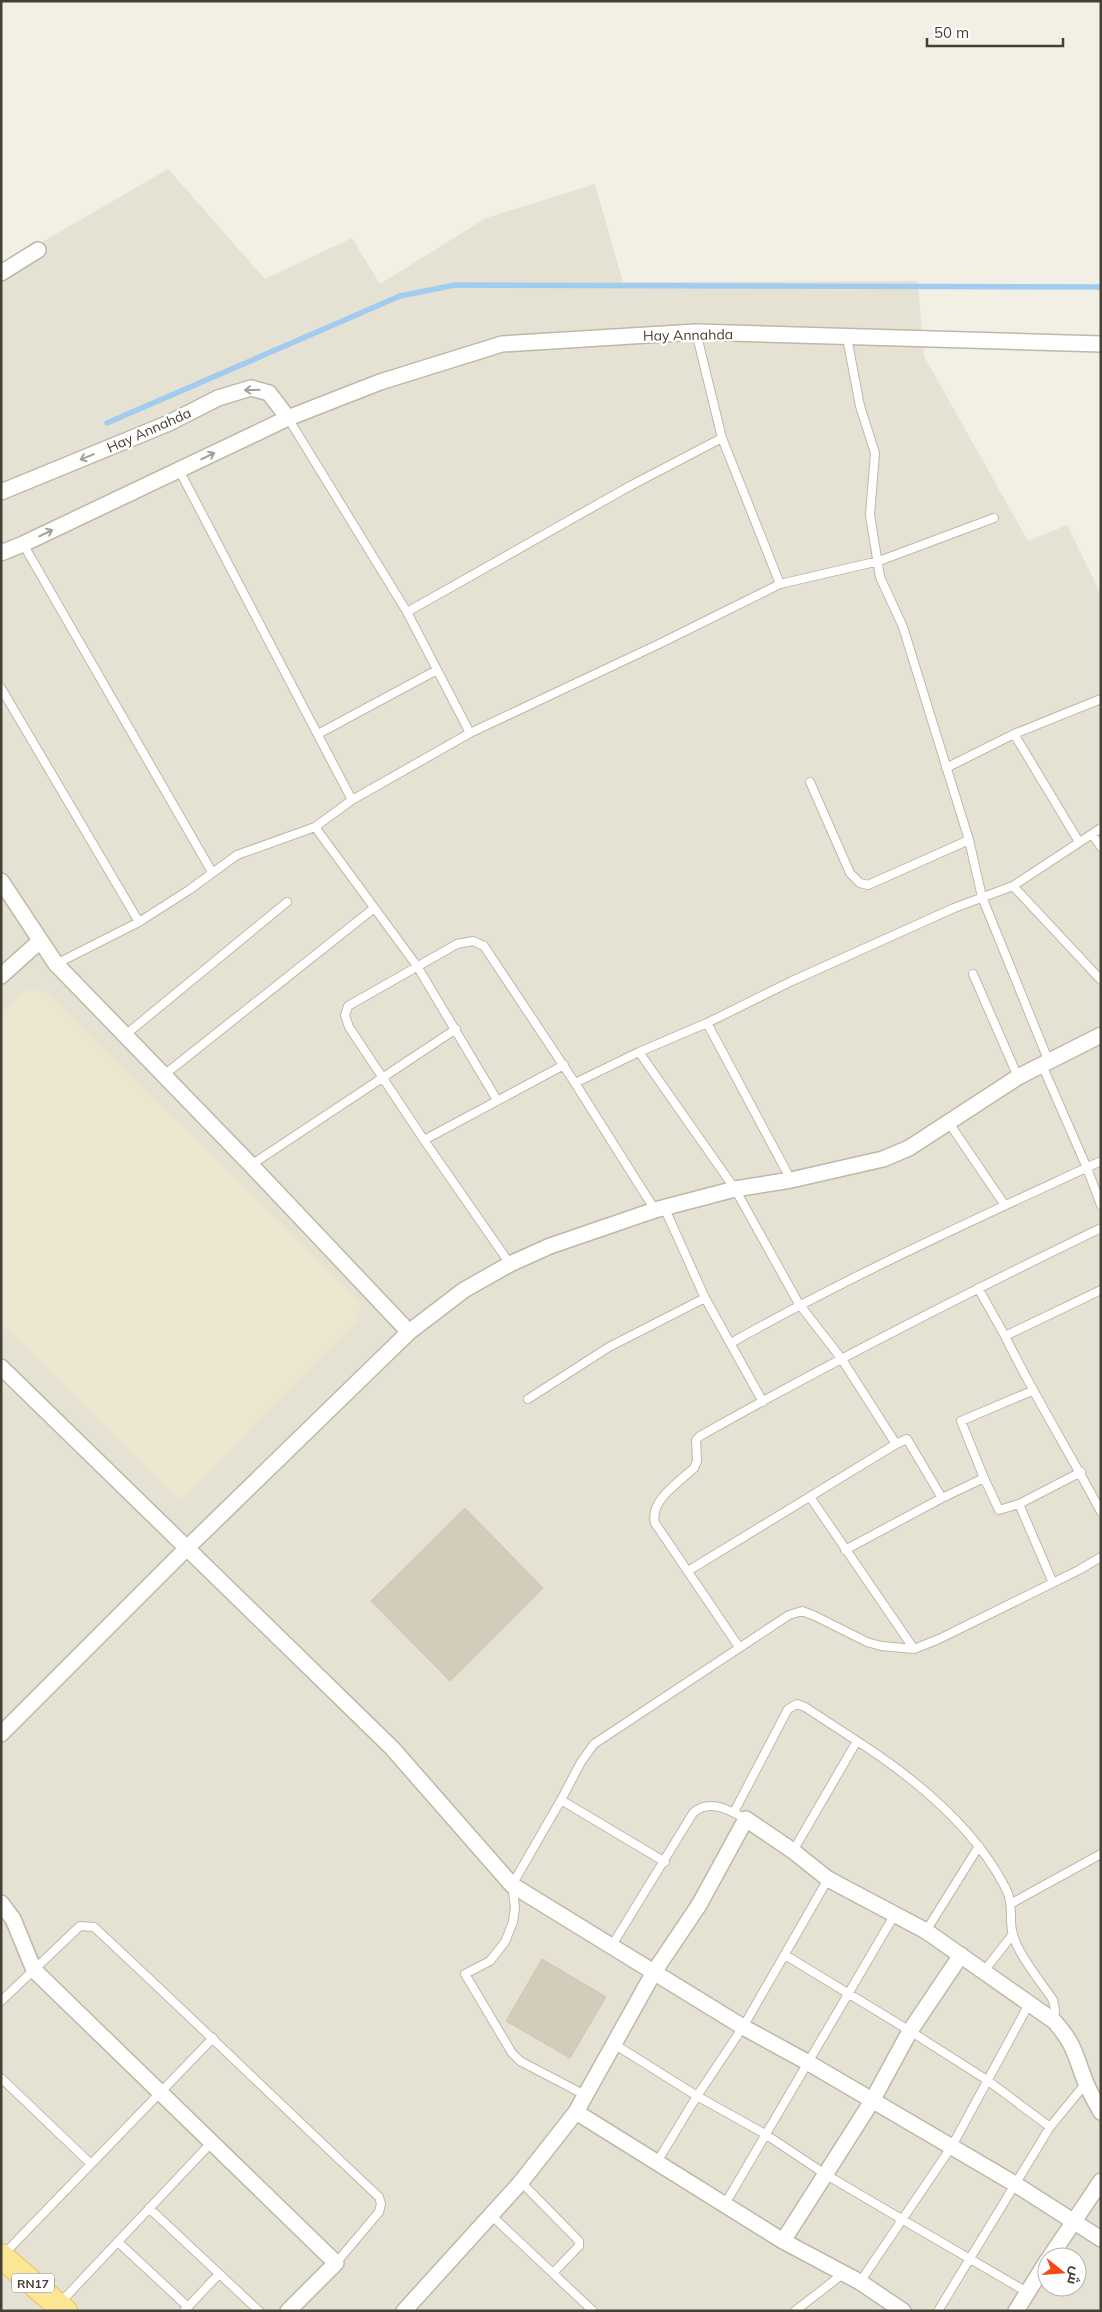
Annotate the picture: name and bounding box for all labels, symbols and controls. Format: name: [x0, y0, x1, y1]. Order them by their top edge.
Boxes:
scale bar: [927, 15, 1063, 47]
text: 50 m: [934, 23, 969, 42]
street label: Hay Annahda: [643, 325, 733, 345]
one-way arrow: [245, 385, 261, 395]
street label: Hay Annahda: [104, 403, 194, 457]
one-way arrow: [201, 451, 216, 461]
one-way arrow: [79, 453, 95, 462]
one-way arrow: [38, 528, 53, 538]
north arrow: [1037, 2247, 1087, 2297]
text: ش: [1063, 2265, 1086, 2287]
road number: RN17: [12, 2274, 54, 2292]

